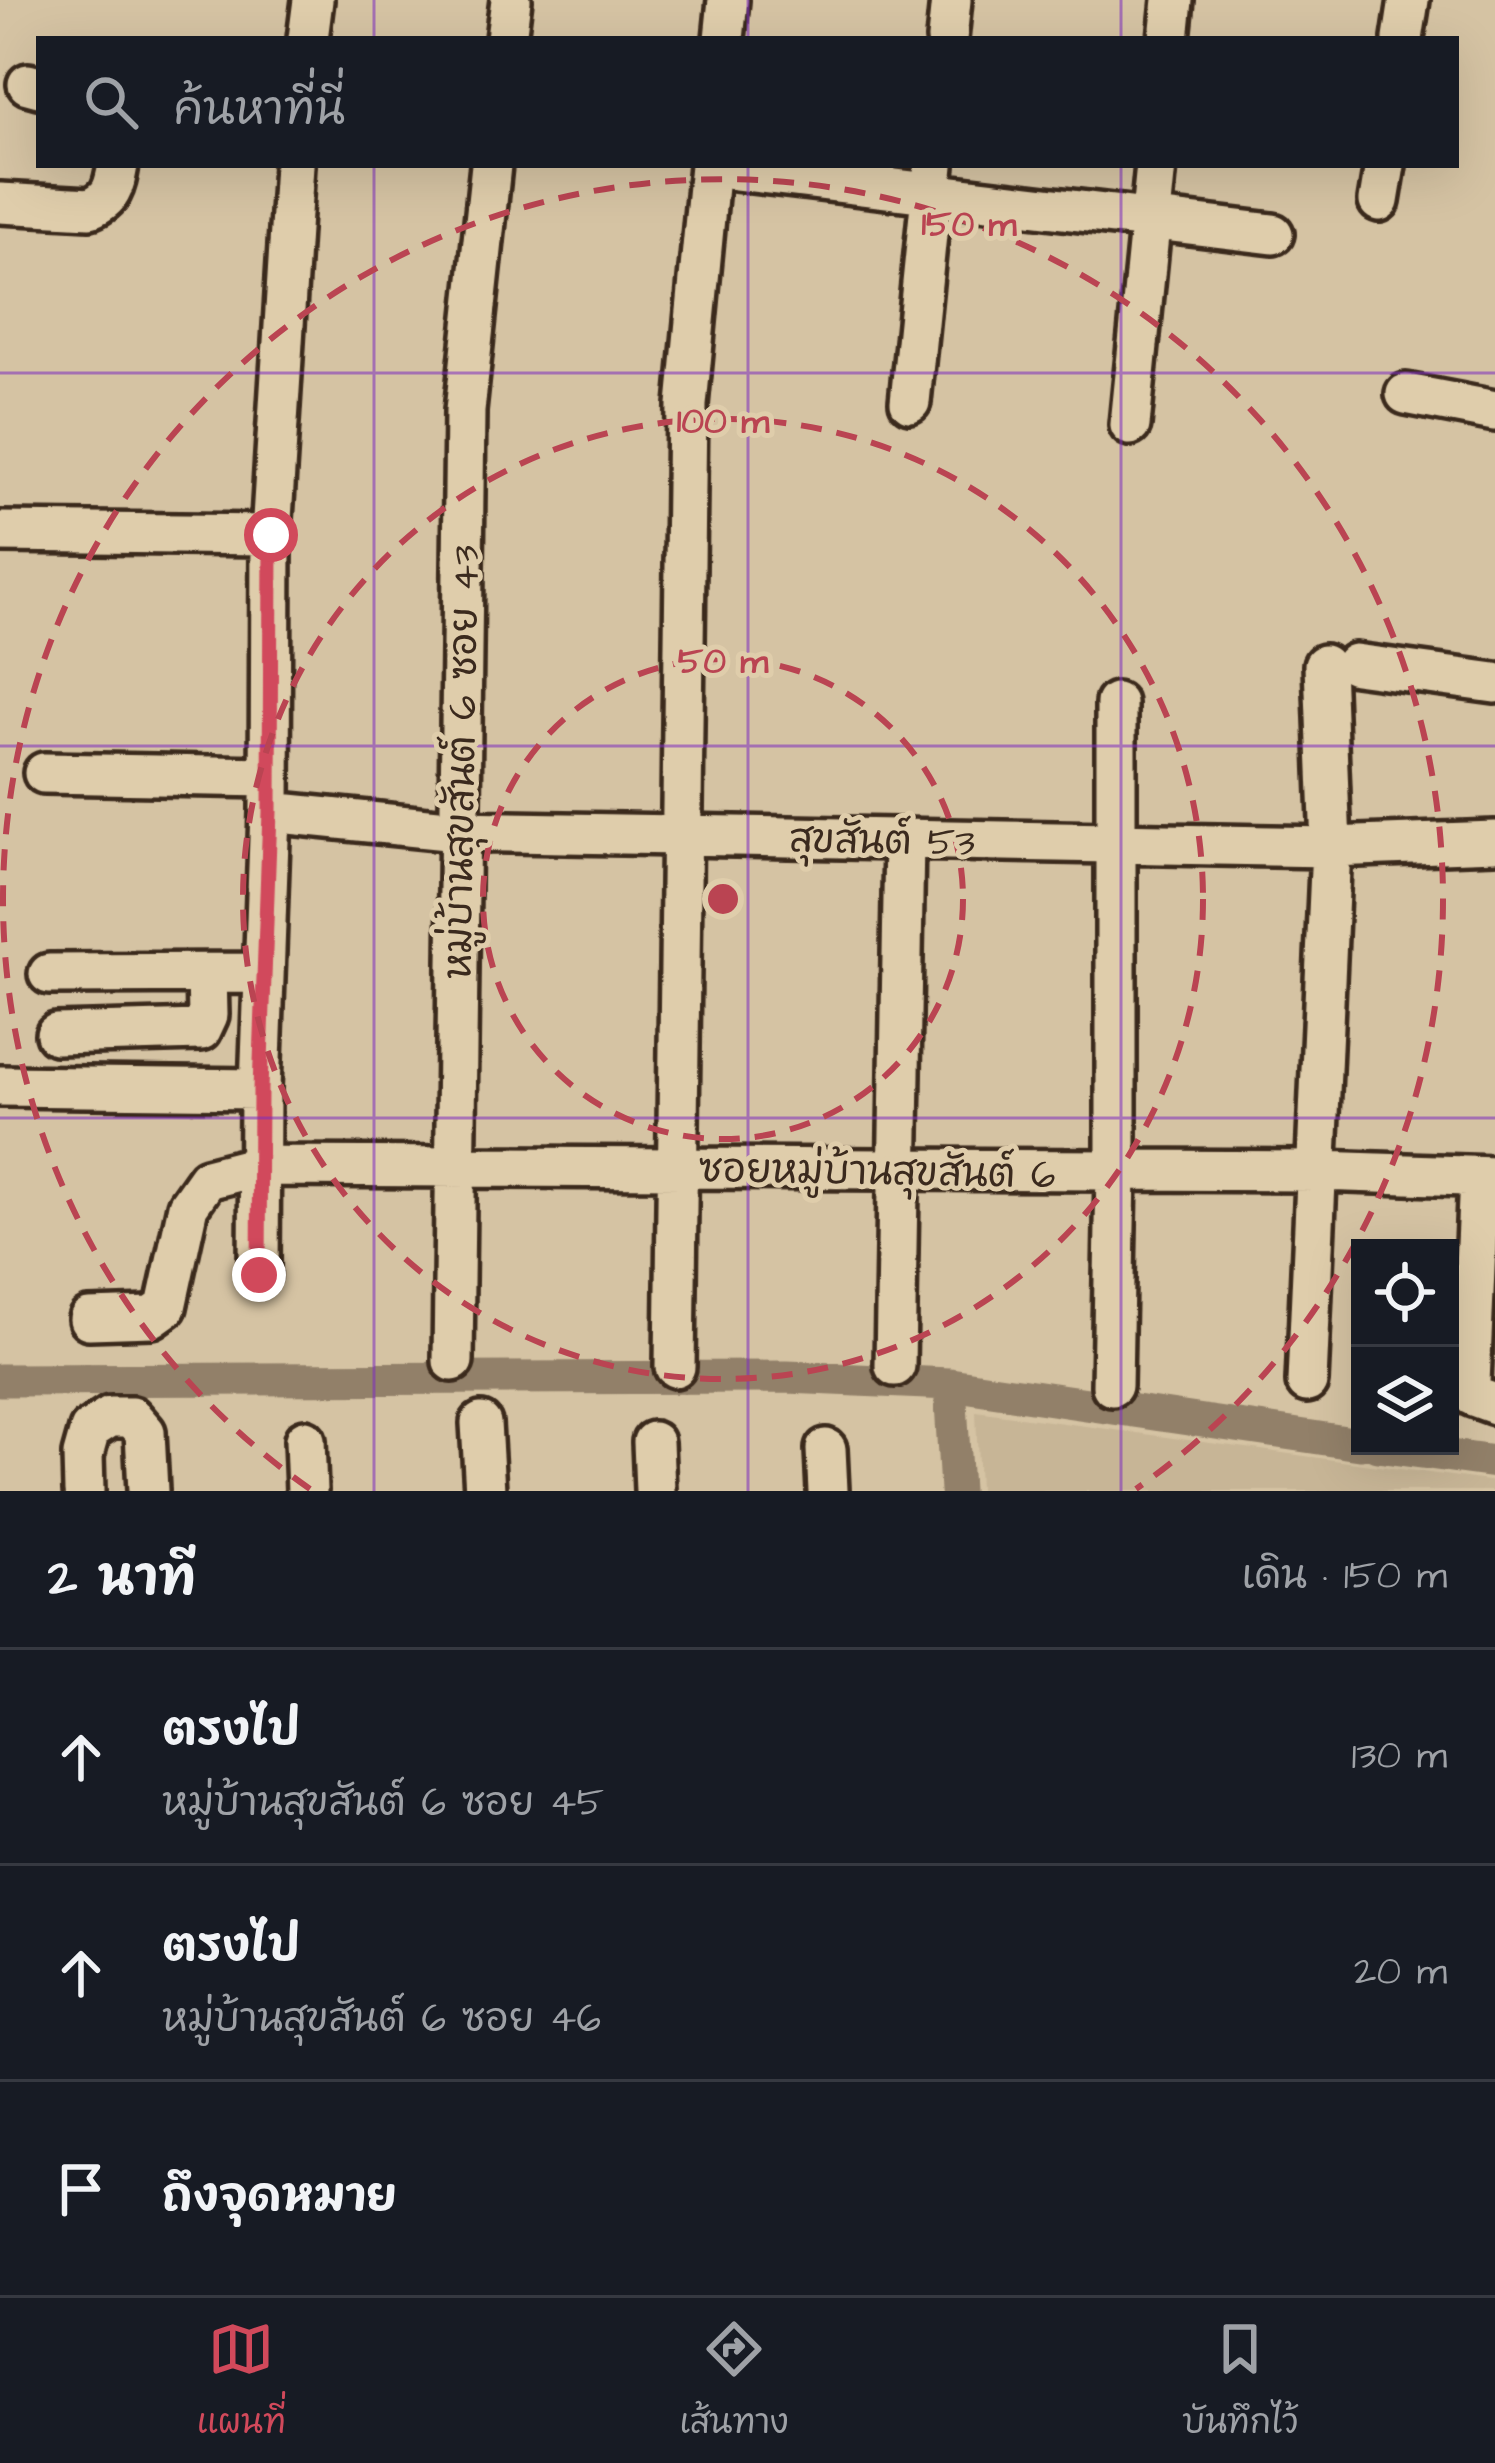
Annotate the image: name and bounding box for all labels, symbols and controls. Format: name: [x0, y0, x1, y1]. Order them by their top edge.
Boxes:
search box: [36, 36, 1459, 168]
icon: search: [78, 69, 144, 135]
text: ค้นหาที่นี่: [174, 80, 345, 142]
text: 150 m: [921, 199, 1018, 250]
text: 100 m: [677, 396, 770, 447]
route start: [244, 508, 298, 562]
street label: หมู่บ้านสุขสันต์ 6 ซอย 43: [431, 544, 494, 980]
text: 50 m: [678, 636, 769, 687]
street label: สุขสันต์ 53: [788, 812, 975, 871]
centre of rings: [702, 878, 744, 920]
street label: ซอยหมู่บ้านสุขสันต์ 6: [698, 1142, 1056, 1203]
map controls: [1351, 1239, 1459, 1455]
button: locate: [1351, 1239, 1459, 1347]
route end: [232, 1248, 286, 1302]
button: layers: [1351, 1347, 1459, 1455]
text: 2 นาที: [48, 1544, 196, 1615]
text: เดิน · 150 m: [1242, 1550, 1447, 1604]
text: ตรงไป: [162, 1700, 300, 1762]
icon: ahead: [48, 1724, 114, 1790]
text: 130 m: [1352, 1730, 1447, 1784]
text: หมู่บ้านสุขสันต์ 6 ซอย 45: [162, 1777, 604, 1831]
text: ตรงไป: [162, 1916, 300, 1978]
icon: ahead: [48, 1940, 114, 2006]
text: 20 m: [1354, 1946, 1447, 2000]
text: หมู่บ้านสุขสันต์ 6 ซอย 46: [162, 1993, 601, 2047]
icon: arrive: [48, 2156, 114, 2222]
text: ถึงจุดหมาย: [162, 2166, 397, 2228]
tab: แผนที่: [197, 2316, 286, 2446]
tab: เส้นทาง: [679, 2316, 789, 2446]
tab: บันทึกไว้: [1182, 2316, 1298, 2446]

